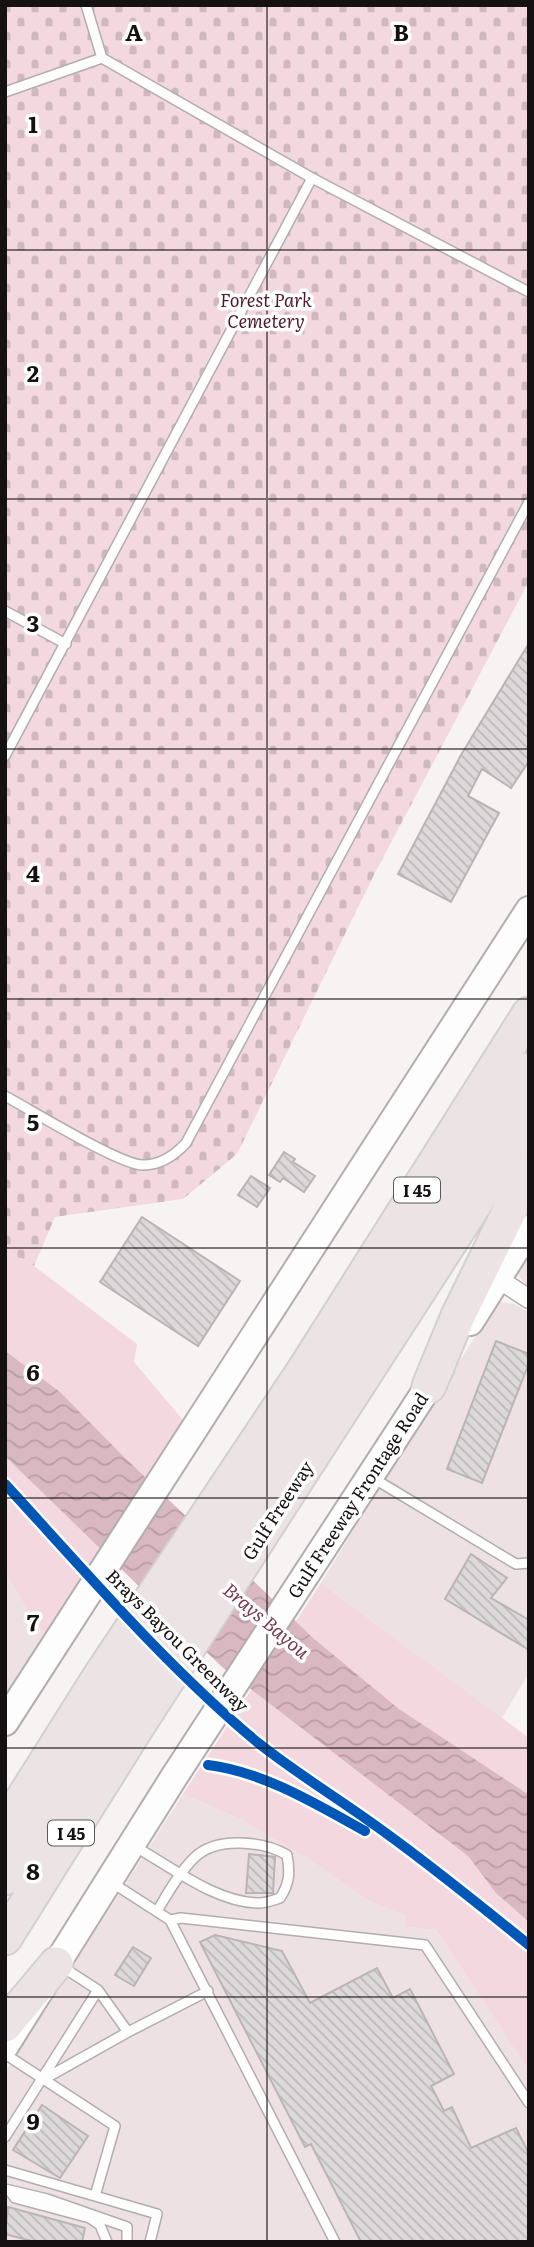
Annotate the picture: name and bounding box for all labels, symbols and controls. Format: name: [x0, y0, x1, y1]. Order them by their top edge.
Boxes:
text: A: [125, 14, 143, 48]
text: B: [393, 14, 409, 48]
text: 1: [28, 106, 38, 140]
park label: Forest Park Cemetery: [220, 286, 312, 334]
text: 2: [27, 355, 39, 389]
text: 3: [27, 605, 39, 639]
text: 4: [26, 855, 40, 889]
text: 5: [27, 1104, 39, 1138]
road number: I 45: [394, 1178, 440, 1202]
text: 6: [26, 1354, 40, 1388]
street label: Gulf Freeway Frontage Road: [280, 1387, 434, 1603]
street label: Gulf Freeway: [235, 1455, 320, 1565]
street label: Brays Bayou Greenway: [100, 1562, 256, 1718]
water label: Brays Bayou: [218, 1575, 317, 1665]
text: 7: [27, 1604, 40, 1638]
road number: I 45: [48, 1820, 94, 1845]
text: 8: [26, 1853, 40, 1887]
text: 9: [26, 2103, 40, 2137]

